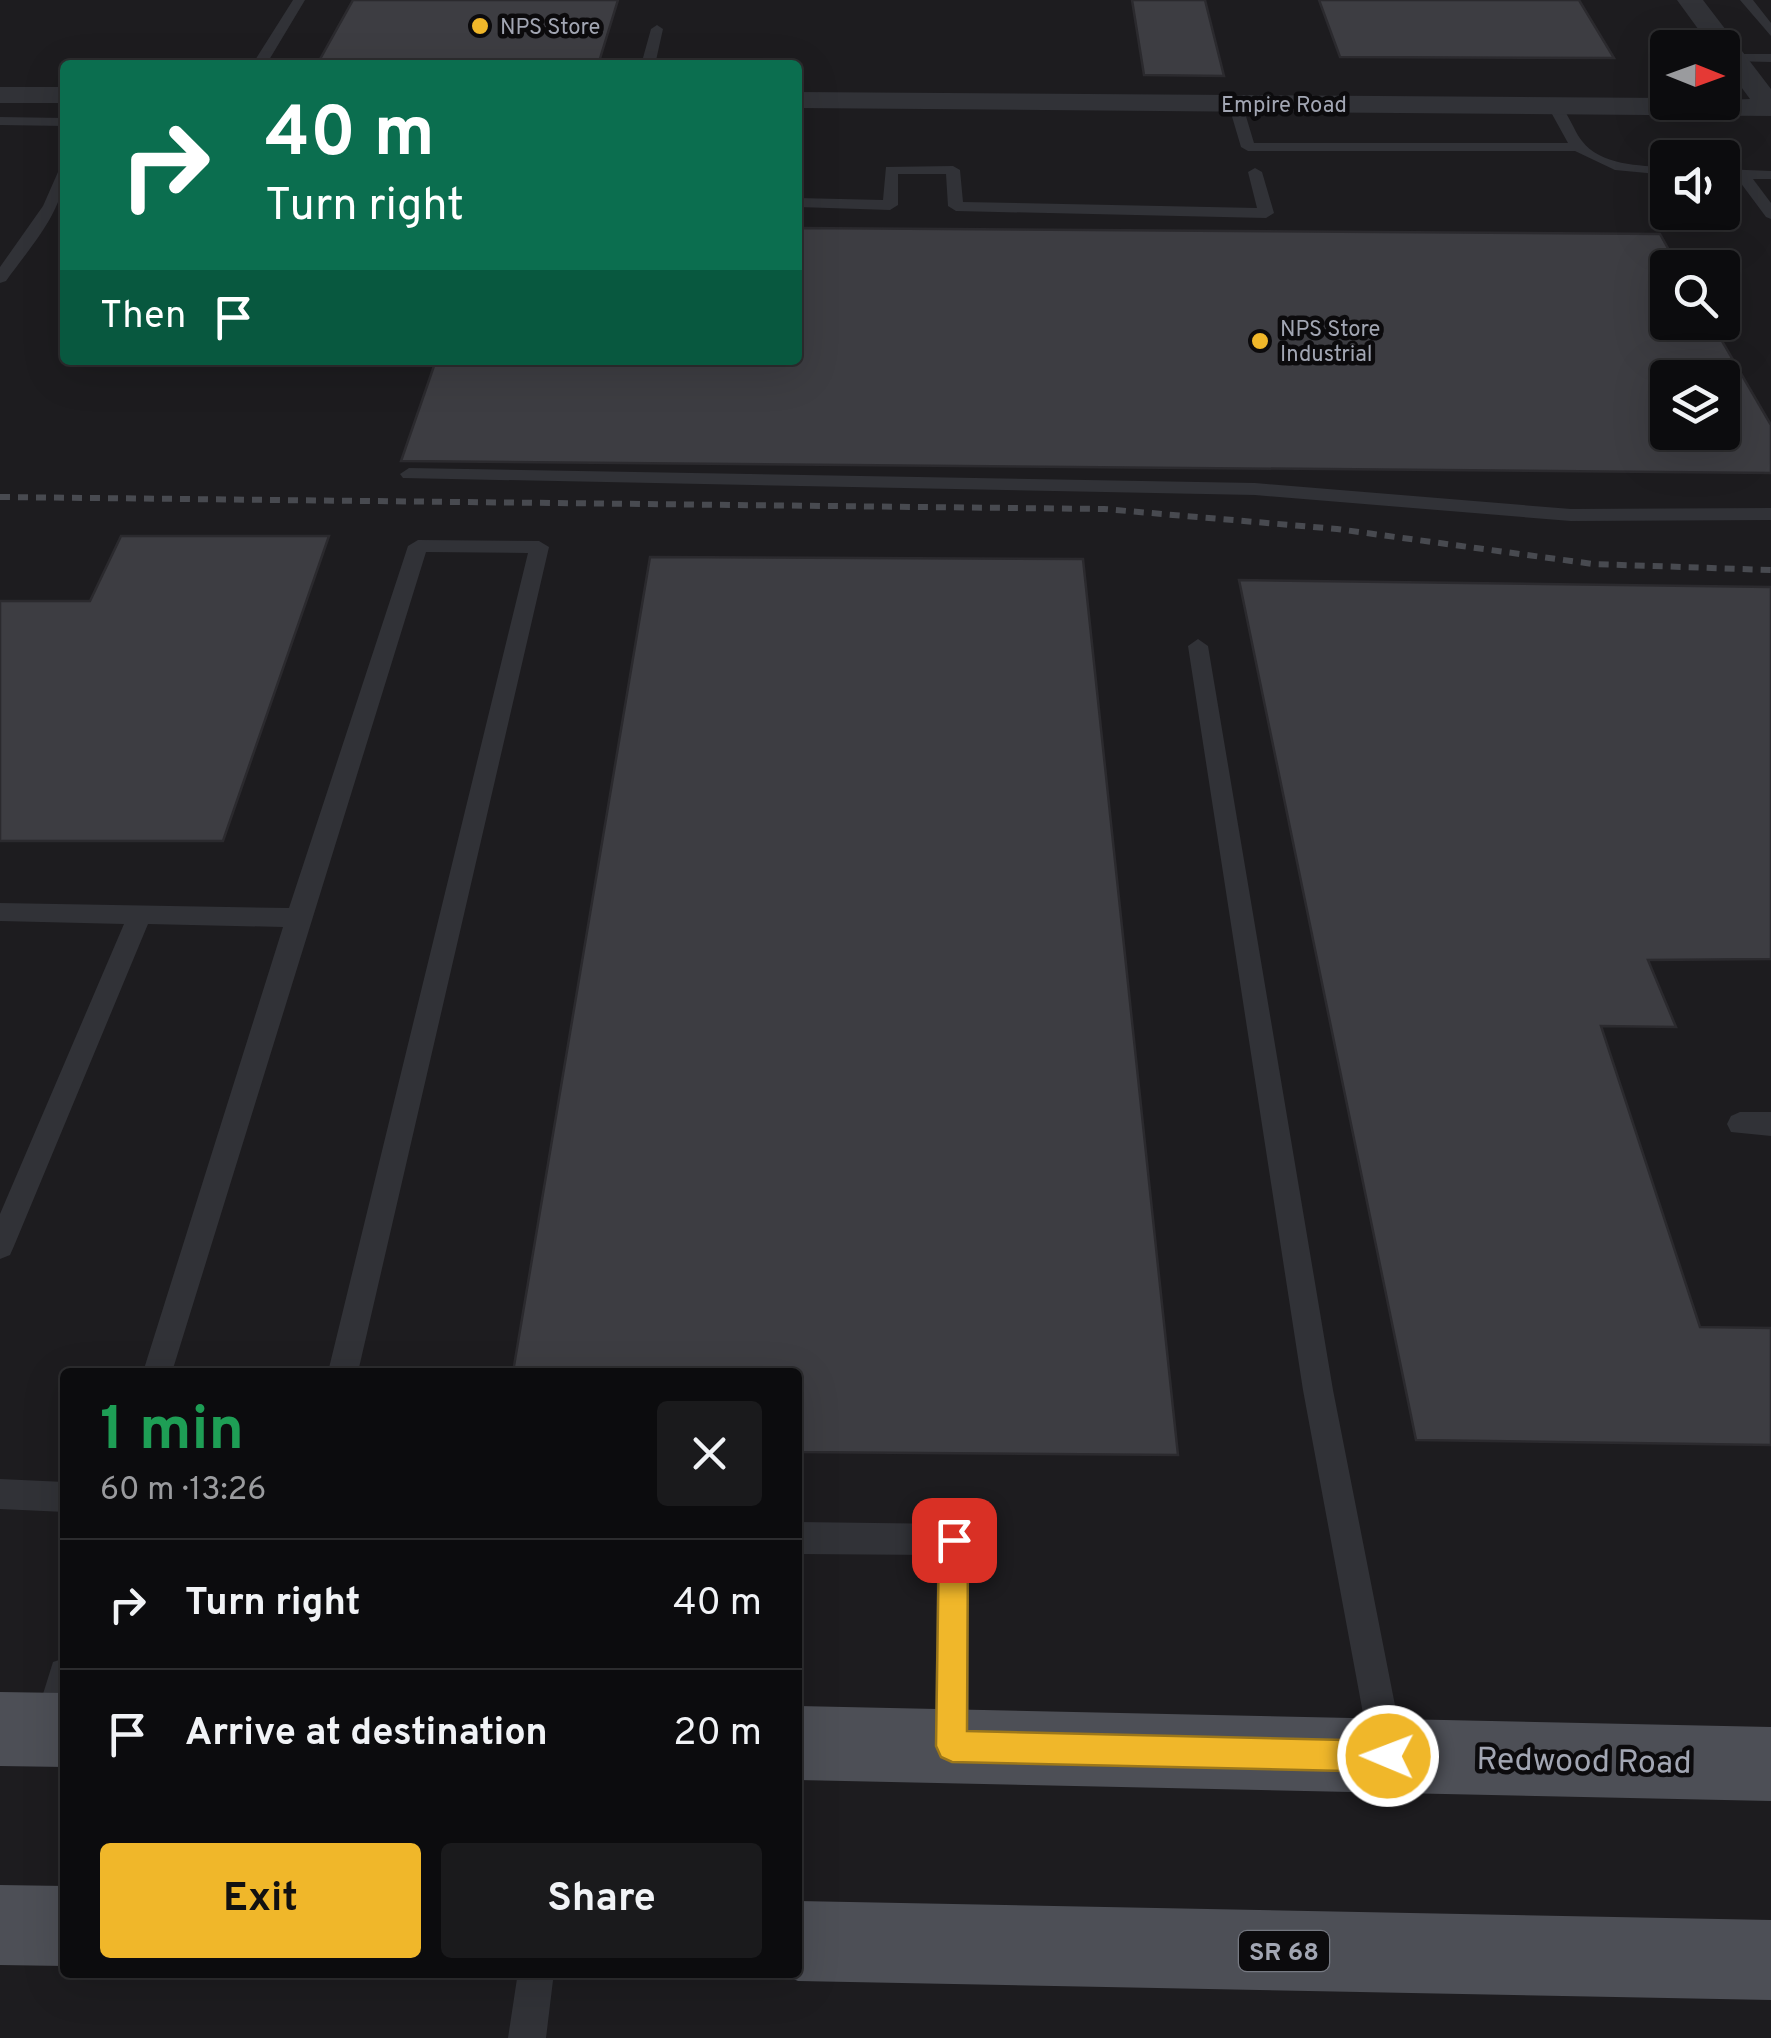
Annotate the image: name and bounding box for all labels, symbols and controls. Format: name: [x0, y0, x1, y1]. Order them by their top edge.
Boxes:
marker: NPS Store: [469, 15, 491, 37]
place label: NPS Store: [500, 15, 600, 42]
north arrow: [1650, 30, 1740, 120]
map controls: [1650, 30, 1740, 450]
text: 40 m: [265, 92, 435, 181]
street label: Empire Road: [1221, 93, 1347, 120]
icon: right: [100, 100, 230, 230]
button: sound: [1650, 140, 1740, 230]
text: Turn right: [265, 179, 464, 236]
button: search: [1650, 250, 1740, 340]
icon: arrive: [206, 290, 261, 345]
text: Then: [100, 293, 186, 342]
place label: NPS Store Industrial: [1280, 317, 1380, 369]
marker: NPS Store Industrial: [1249, 330, 1271, 352]
button: layers: [1650, 360, 1740, 450]
text: 1 min: [100, 1395, 244, 1471]
button: close: [657, 1401, 762, 1506]
text: 60 m · 13:26: [100, 1471, 266, 1511]
pin: [912, 1498, 997, 1583]
icon: arrive: [927, 1513, 982, 1568]
icon: right: [100, 1577, 155, 1632]
text: Turn right: [185, 1580, 360, 1629]
text: 40 m: [673, 1580, 762, 1629]
position arrow: [1336, 1704, 1440, 1808]
icon: arrive: [100, 1707, 155, 1762]
text: Arrive at destination: [185, 1710, 548, 1759]
text: 20 m: [673, 1710, 762, 1759]
street label: Redwood Road: [1476, 1741, 1692, 1785]
button: Exit: [100, 1843, 421, 1958]
button: Share: [441, 1843, 762, 1958]
road number: SR 68: [1239, 1931, 1329, 1971]

